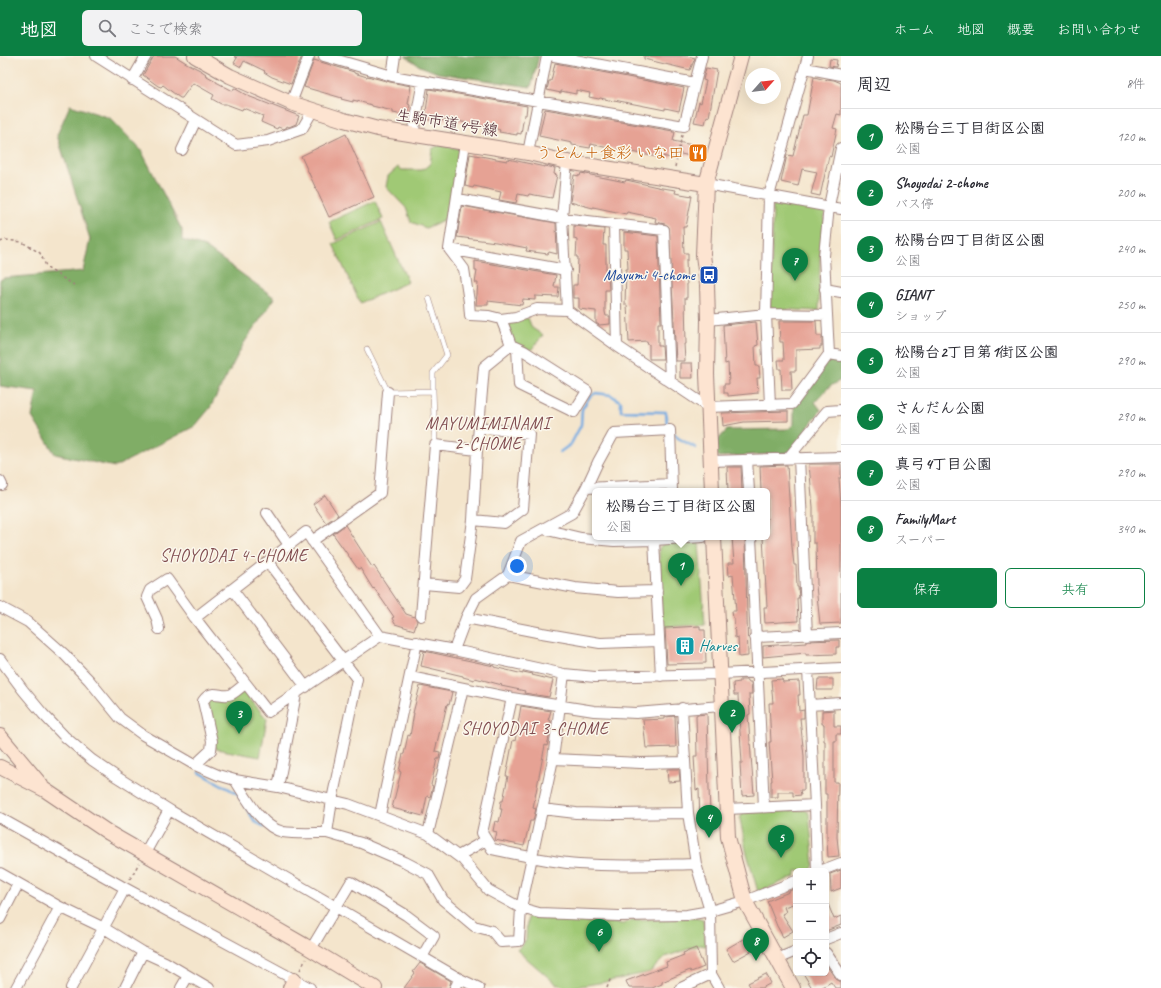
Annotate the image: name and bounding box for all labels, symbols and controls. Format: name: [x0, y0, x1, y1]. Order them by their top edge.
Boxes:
search box: [82, 10, 362, 46]
icon: search: [96, 17, 118, 39]
text: 地図: [20, 18, 58, 42]
text: ここで検索: [128, 20, 203, 39]
text: ホーム: [894, 21, 935, 38]
text: 地図: [957, 21, 985, 38]
text: 概要: [1007, 21, 1035, 38]
text: お問い合わせ: [1057, 21, 1141, 38]
north arrow: [745, 68, 781, 104]
text: 周辺: [857, 74, 891, 95]
text: 8件: [1126, 76, 1145, 92]
street label: 生駒市道4号線: [394, 105, 500, 141]
text: 松陽台三丁目街区公園: [895, 119, 1045, 138]
text: 1: [867, 129, 873, 145]
text: 120 m: [1117, 129, 1145, 145]
text: 公園: [895, 141, 921, 157]
restaurant icon: うどん＋食彩 いな田: [687, 142, 709, 164]
place label: うどん＋食彩 いな田: [536, 143, 684, 163]
text: Shoyodai 2-chome: [895, 174, 988, 193]
text: 2: [867, 185, 873, 201]
text: 200 m: [1117, 185, 1145, 201]
text: バス停: [895, 196, 934, 212]
text: 松陽台四丁目街区公園: [895, 231, 1045, 250]
text: 3: [867, 241, 873, 257]
text: 240 m: [1117, 241, 1145, 257]
pin: 7: [782, 248, 808, 281]
text: 公園: [895, 253, 921, 269]
bus stop icon: Mayumi 4-chome: [698, 264, 720, 286]
place label: Mayumi 4-chome: [604, 265, 697, 285]
text: GIANT: [895, 286, 931, 305]
text: 4: [867, 297, 873, 313]
text: 250 m: [1117, 297, 1145, 313]
text: ショップ: [895, 308, 946, 324]
text: 松陽台2丁目第1街区公園: [895, 343, 1059, 362]
text: 5: [867, 353, 873, 369]
text: 290 m: [1117, 353, 1145, 369]
text: 公園: [895, 365, 921, 381]
text: さんだん公園: [895, 399, 985, 418]
text: 6: [867, 409, 873, 425]
text: 290 m: [1117, 409, 1145, 425]
district label: MAYUMIMINAMI 2-CHOME: [425, 413, 554, 454]
text: 公園: [895, 421, 921, 437]
text: 真弓4丁目公園: [895, 455, 992, 474]
text: 7: [867, 465, 873, 481]
text: 290 m: [1117, 465, 1145, 481]
text: 公園: [895, 477, 921, 493]
popup: [592, 488, 770, 540]
text: 松陽台三丁目街区公園: [606, 497, 756, 516]
text: FamilyMart: [895, 510, 955, 529]
text: 公園: [606, 519, 632, 535]
text: 8: [867, 521, 873, 537]
text: 340 m: [1117, 521, 1145, 537]
text: スーパー: [895, 532, 946, 548]
district label: SHOYODAI 4-CHOME: [160, 545, 309, 566]
pin: 1: [668, 553, 694, 586]
your location: [507, 556, 527, 576]
button: 保存: [857, 568, 997, 608]
button: 共有: [1005, 568, 1145, 608]
building icon: Harves: [674, 635, 696, 657]
place label: Harves: [699, 636, 738, 656]
pin: 2: [719, 700, 745, 733]
pin: 3: [226, 701, 252, 734]
district label: SHOYODAI 3-CHOME: [461, 718, 610, 739]
pin: 4: [696, 805, 722, 838]
pin: 5: [768, 825, 794, 858]
map controls: [793, 868, 829, 976]
button: +: [793, 868, 829, 904]
button: −: [793, 904, 829, 940]
pin: 6: [586, 919, 612, 952]
pin: 8: [743, 928, 769, 961]
button: locate: [793, 940, 829, 976]

